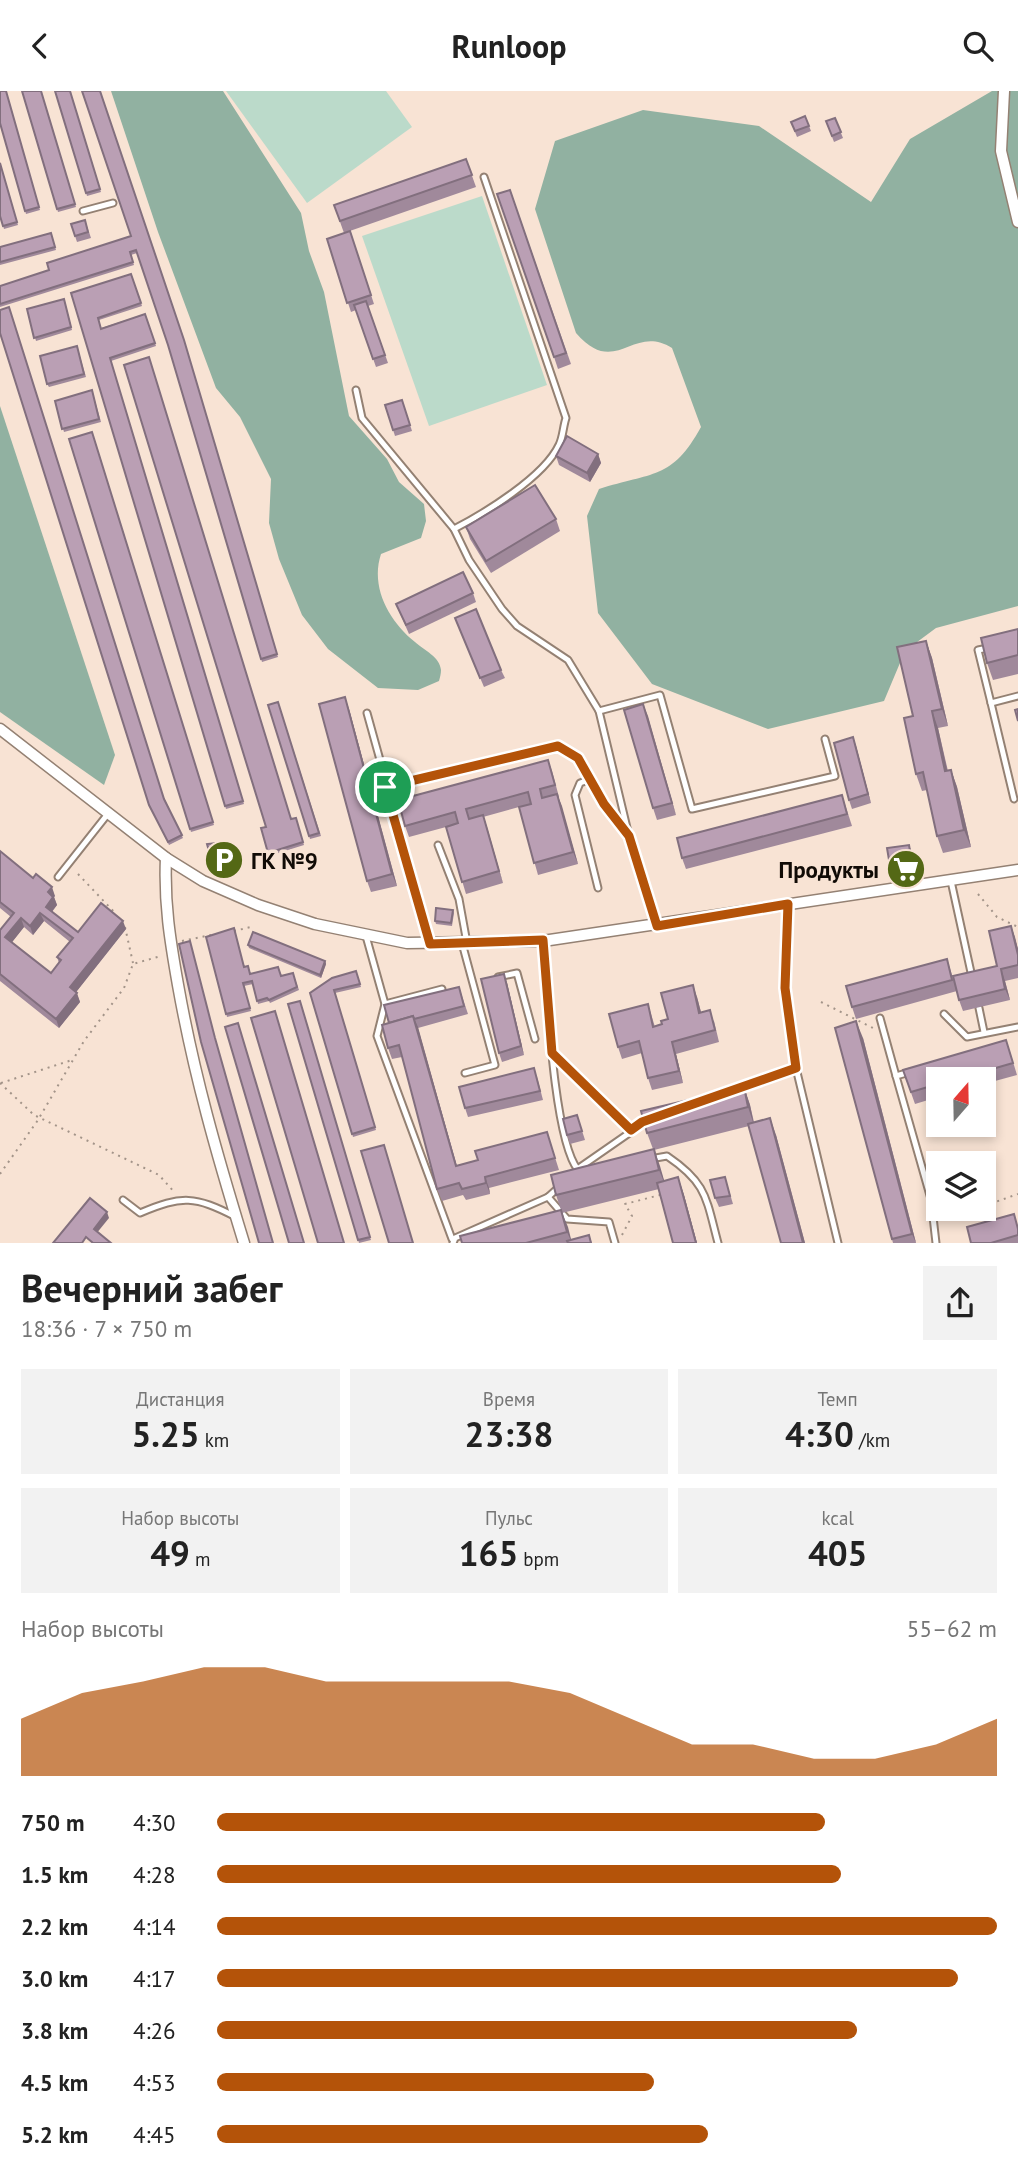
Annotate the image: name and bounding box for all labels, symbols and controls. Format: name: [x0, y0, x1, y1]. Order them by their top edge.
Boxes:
text: Runloop: [452, 25, 566, 67]
icon: back: [21, 27, 59, 65]
icon: search: [959, 27, 997, 65]
pin: [355, 757, 415, 817]
icon: arrive: [366, 768, 404, 806]
parking icon: ГК №9: [203, 839, 245, 881]
place label: ГК №9: [251, 846, 318, 875]
supermarket icon: Продукты: [885, 848, 927, 890]
place label: Продукты: [778, 855, 879, 884]
north arrow: [926, 1067, 996, 1137]
map controls: [926, 1067, 996, 1221]
button: layers: [926, 1151, 996, 1221]
text: Вечерний забег: [21, 1263, 282, 1312]
button: share: [923, 1266, 997, 1340]
text: 18:36 · 7 × 750 m: [21, 1314, 192, 1343]
text: Дистанция: [136, 1387, 225, 1411]
text: Время: [483, 1387, 535, 1411]
text: Темп: [818, 1387, 858, 1411]
text: 5.25: [131, 1411, 200, 1457]
text: 23:38: [465, 1411, 553, 1457]
text: 4:30: [785, 1411, 854, 1457]
text: km: [200, 1428, 229, 1452]
text: /km: [854, 1428, 890, 1452]
text: Набор высоты: [121, 1506, 239, 1530]
text: Пульс: [485, 1506, 533, 1530]
text: kcal: [821, 1506, 854, 1530]
text: 49: [150, 1530, 190, 1576]
text: 165: [459, 1530, 518, 1576]
text: 405: [808, 1530, 867, 1576]
text: m: [190, 1547, 210, 1571]
text: bpm: [518, 1547, 559, 1571]
text: Набор высоты: [21, 1614, 164, 1643]
text: 55–62 m: [907, 1614, 997, 1643]
text: 750 m: [21, 1808, 84, 1837]
text: 4:30: [133, 1808, 176, 1837]
text: 1.5 km: [21, 1860, 88, 1889]
text: 4:28: [133, 1860, 176, 1889]
text: 2.2 km: [21, 1912, 88, 1941]
text: 4:14: [133, 1912, 176, 1941]
text: 3.0 km: [21, 1964, 88, 1993]
text: 4:17: [133, 1964, 176, 1993]
text: 3.8 km: [21, 2016, 88, 2045]
text: 4:26: [133, 2016, 176, 2045]
text: 4.5 km: [21, 2068, 88, 2097]
text: 4:53: [133, 2068, 176, 2097]
text: 5.2 km: [21, 2120, 88, 2149]
text: 4:45: [133, 2120, 176, 2149]

